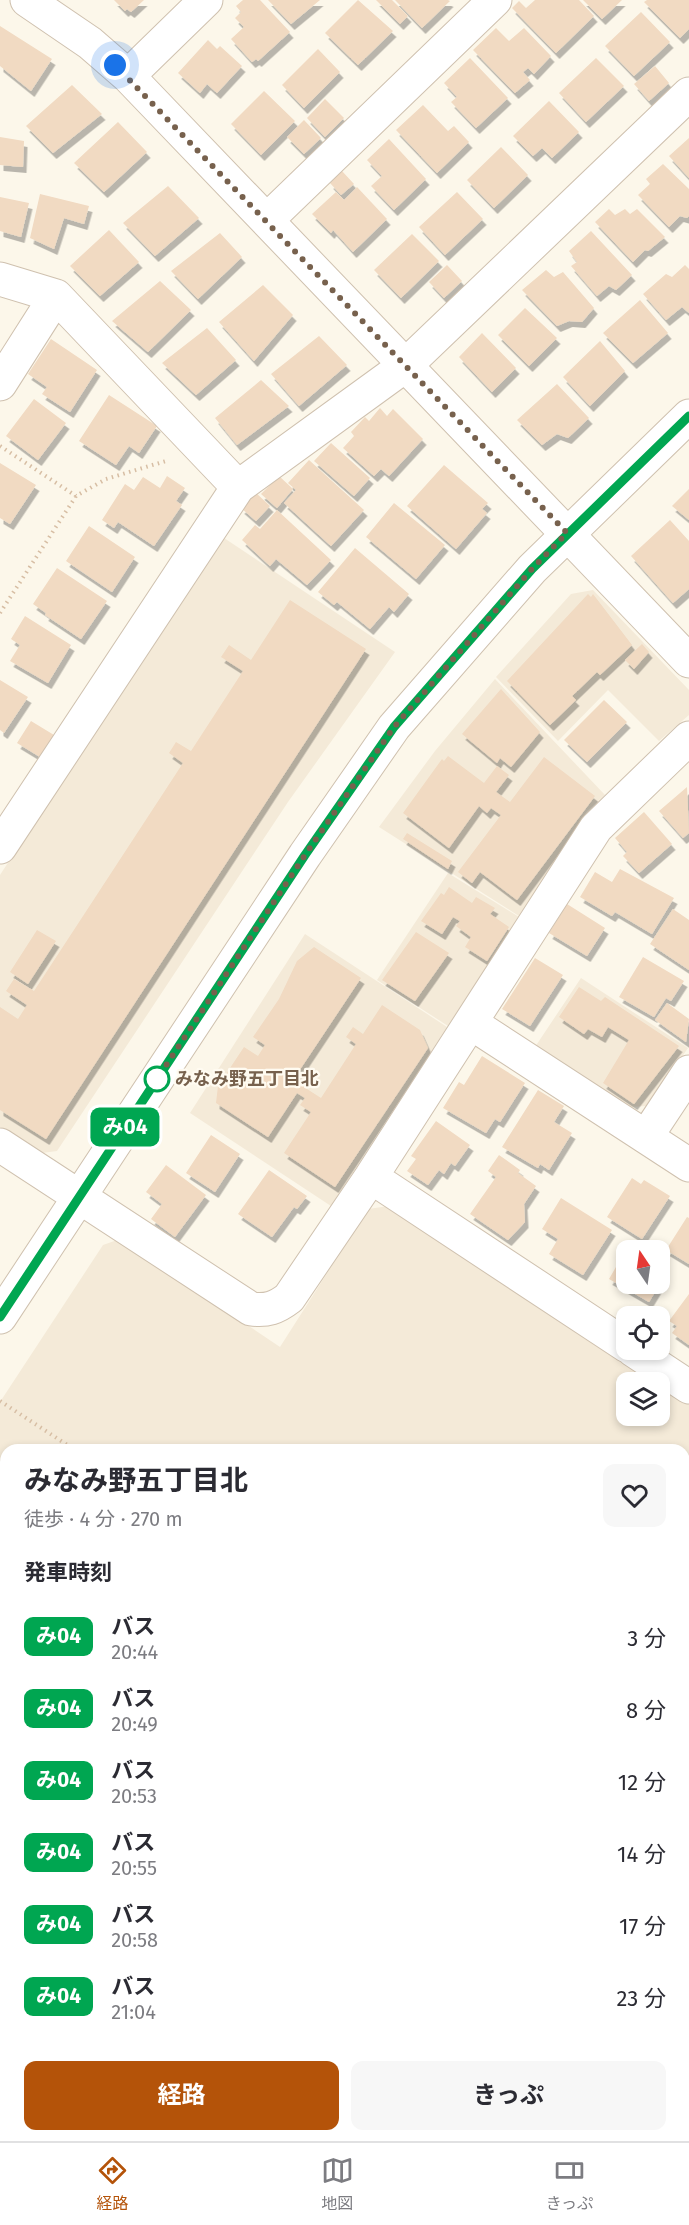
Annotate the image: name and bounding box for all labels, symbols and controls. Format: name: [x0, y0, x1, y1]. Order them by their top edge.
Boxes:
your location: [100, 50, 130, 80]
marker: みなみ野五丁目北: [144, 1066, 170, 1092]
place label: みなみ野五丁目北: [175, 1068, 319, 1090]
line badge: み04: [90, 1108, 160, 1146]
text: み04: [102, 1114, 148, 1140]
north arrow: [616, 1240, 670, 1294]
map controls: [616, 1240, 670, 1426]
button: locate: [616, 1306, 670, 1360]
button: layers: [616, 1372, 670, 1426]
text: みなみ野五丁目北: [24, 1464, 248, 1497]
button: heart: [603, 1464, 666, 1527]
text: 徒歩 · 4 分 · 270 m: [24, 1507, 183, 1531]
text: 発車時刻: [24, 1559, 112, 1586]
text: バス: [111, 1613, 155, 1640]
text: み04: [36, 1623, 81, 1649]
text: 3 分: [627, 1625, 666, 1652]
text: 20:44: [111, 1640, 158, 1664]
text: バス: [111, 1685, 155, 1712]
text: み04: [36, 1695, 81, 1721]
text: 8 分: [626, 1697, 666, 1724]
text: 20:49: [111, 1712, 158, 1736]
text: バス: [111, 1757, 155, 1784]
text: み04: [36, 1767, 81, 1793]
text: 12 分: [618, 1769, 666, 1796]
text: 20:53: [111, 1784, 157, 1808]
text: バス: [111, 1829, 155, 1856]
text: み04: [36, 1839, 81, 1865]
text: 14 分: [617, 1841, 666, 1868]
text: 20:55: [111, 1856, 157, 1880]
text: バス: [111, 1901, 155, 1928]
text: み04: [36, 1911, 81, 1937]
text: 17 分: [619, 1913, 666, 1940]
text: 20:58: [111, 1928, 158, 1952]
text: バス: [111, 1973, 155, 2000]
text: み04: [36, 1983, 81, 2009]
text: 23 分: [616, 1985, 666, 2012]
text: 21:04: [111, 2000, 156, 2024]
button: 経路: [24, 2061, 339, 2130]
button: きっぷ: [351, 2061, 666, 2130]
tab: 経路: [96, 2154, 129, 2214]
tab: 地図: [321, 2154, 354, 2214]
tab: きっぷ: [546, 2154, 593, 2214]

